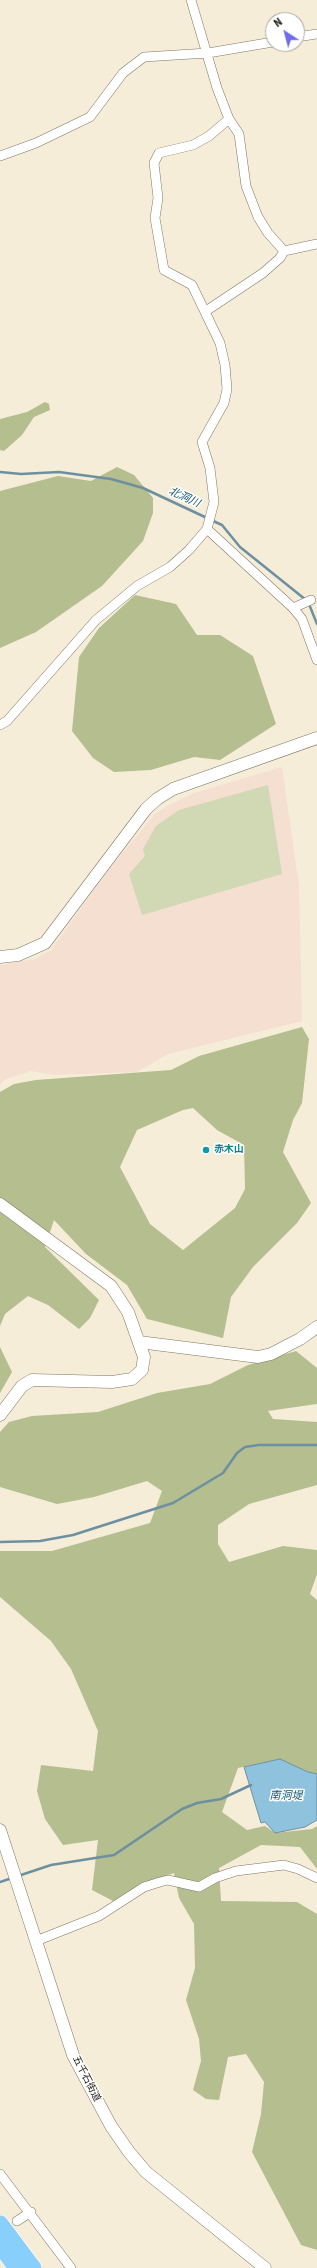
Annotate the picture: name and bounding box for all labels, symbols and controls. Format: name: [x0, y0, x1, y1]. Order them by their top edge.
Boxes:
north arrow: [265, 12, 305, 52]
text: N: [271, 14, 286, 31]
water label: 北洞川: [166, 485, 202, 511]
place label: 赤木山: [214, 1144, 244, 1156]
marker: 赤木山: [201, 1145, 211, 1155]
water label: 南洞堤: [270, 1790, 302, 1804]
street label: 五千石街道: [69, 2054, 103, 2104]

